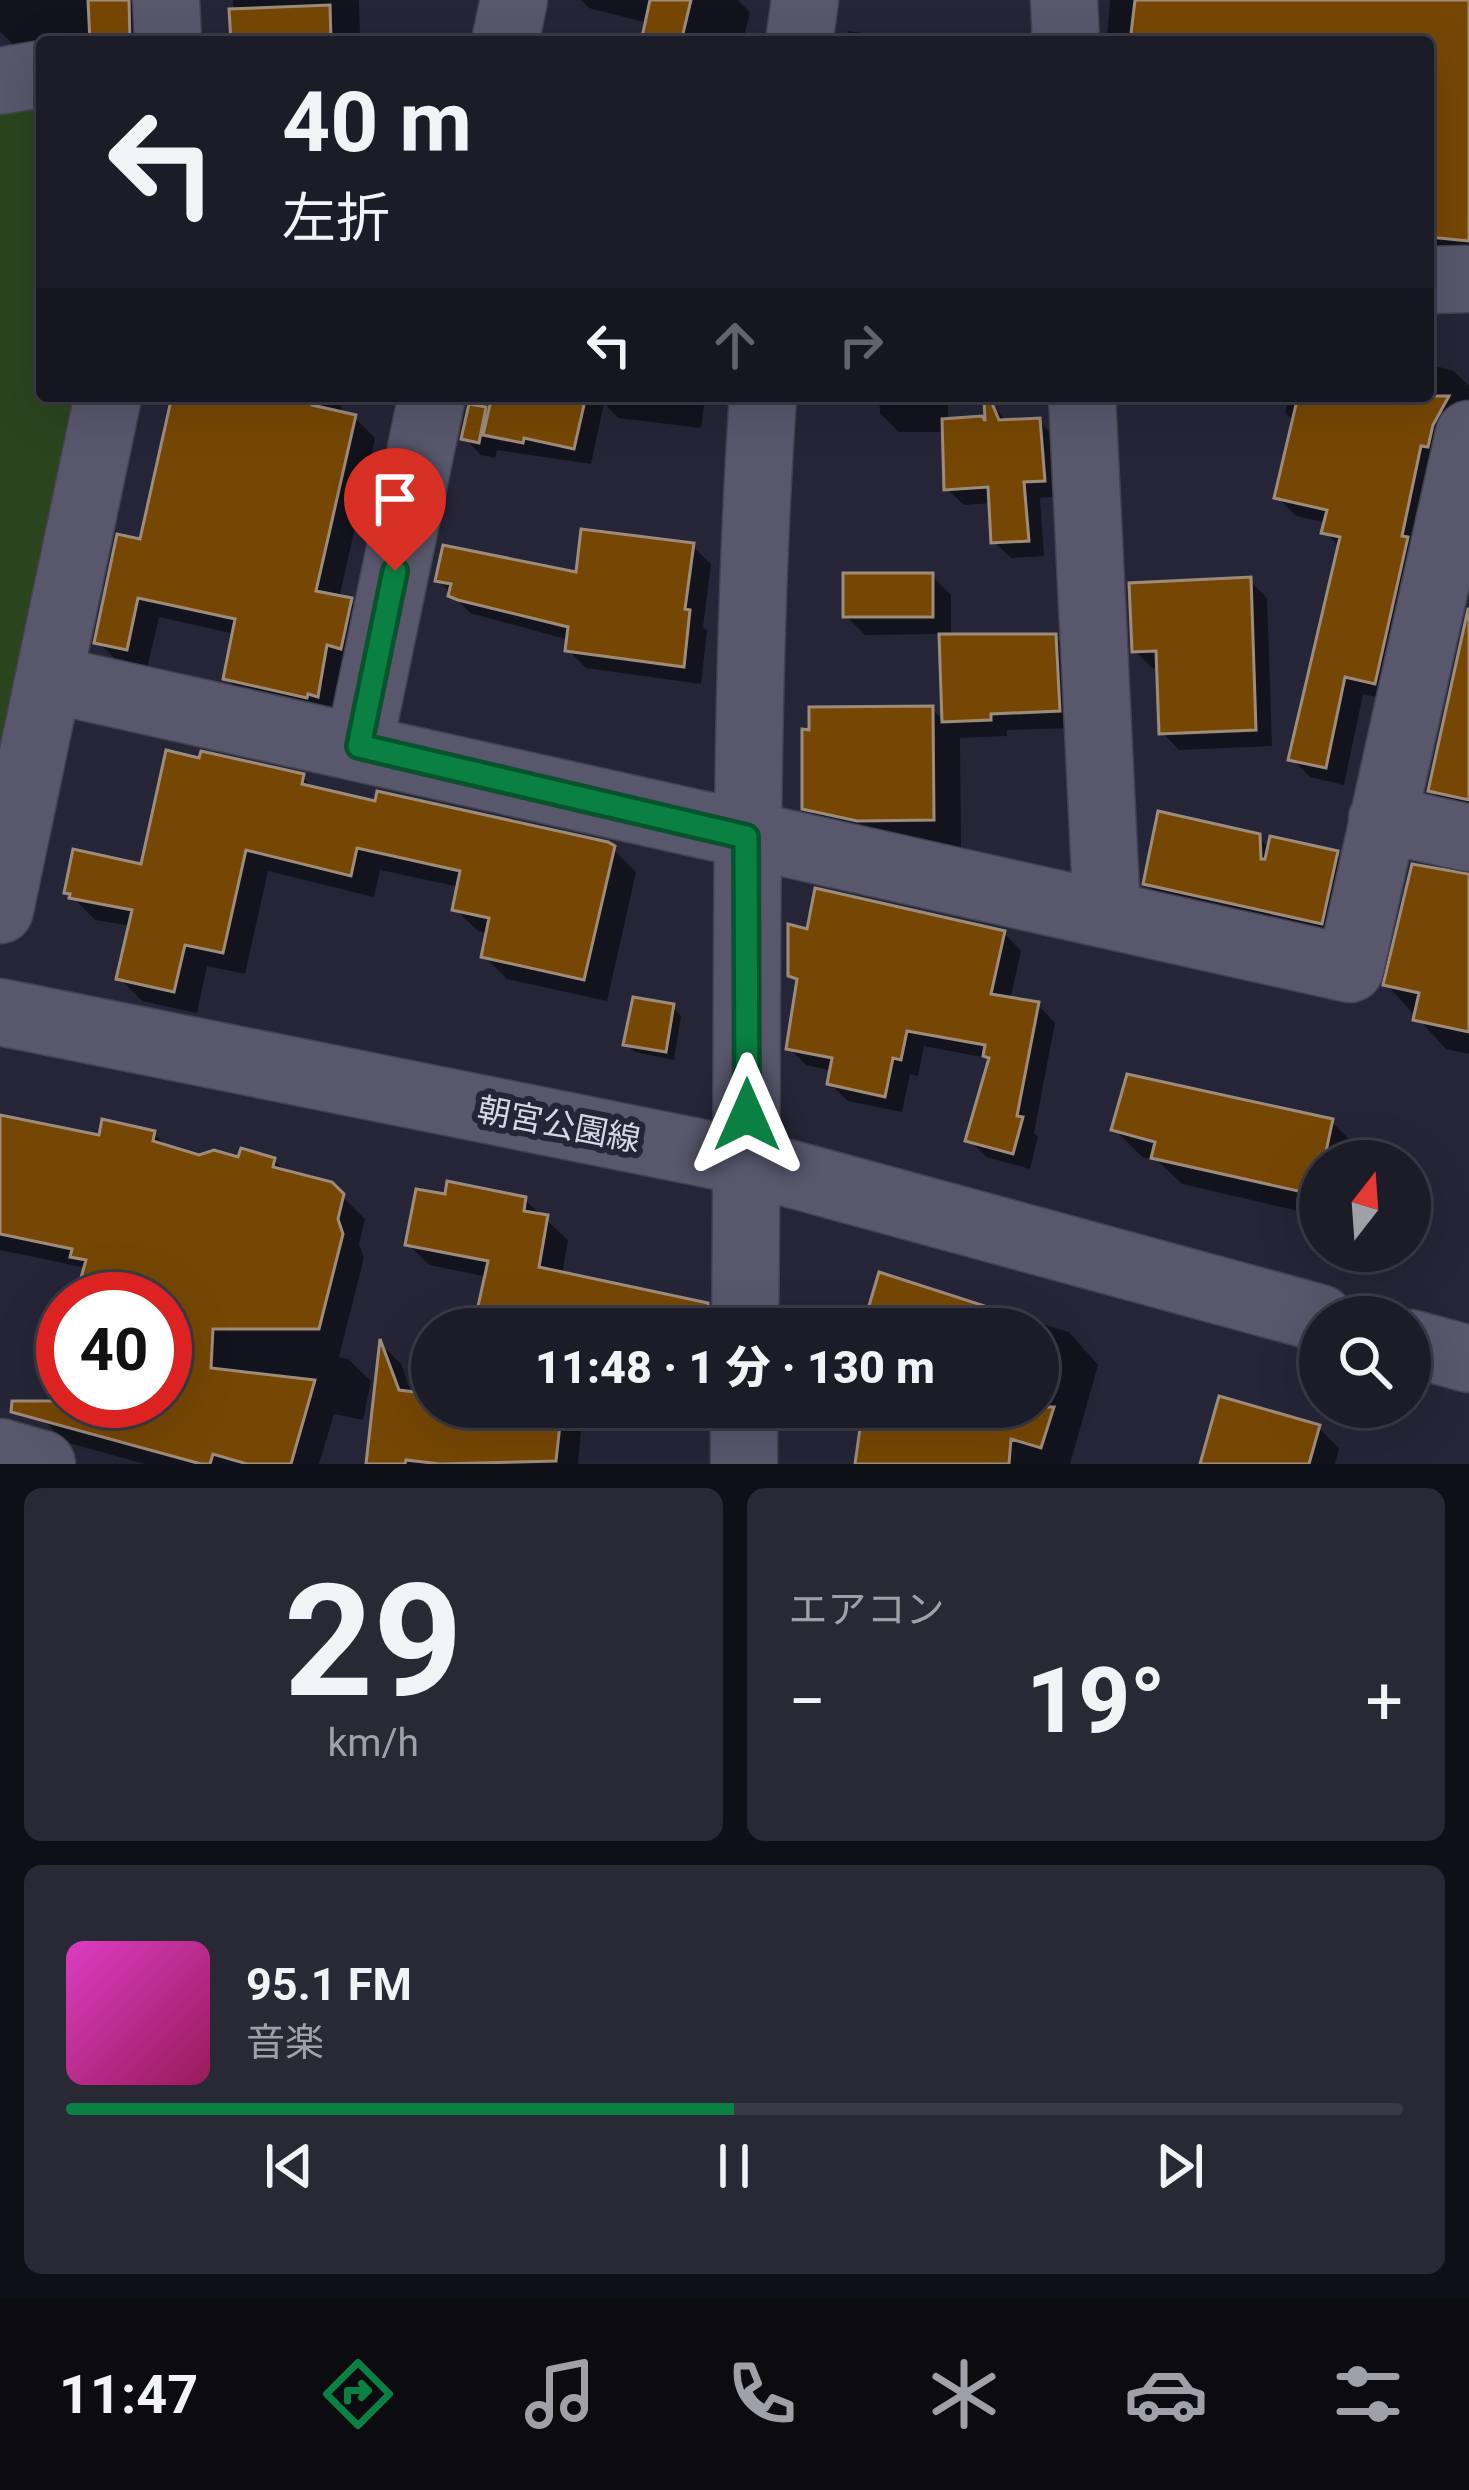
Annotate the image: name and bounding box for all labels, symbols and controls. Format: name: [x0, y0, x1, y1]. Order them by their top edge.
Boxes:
text: 40 m: [282, 73, 472, 172]
icon: left: [84, 84, 240, 240]
text: 左折: [282, 187, 390, 250]
icon: left: [576, 312, 642, 378]
icon: ahead: [702, 312, 768, 378]
icon: right: [828, 312, 894, 378]
pin: [344, 448, 446, 571]
icon: arrive: [362, 466, 428, 532]
position arrow: [684, 1052, 810, 1178]
street label: 朝宮公園線: [474, 1090, 644, 1159]
north arrow: [1299, 1140, 1431, 1272]
map controls: [1299, 1140, 1431, 1428]
speed limit sign: 40: [36, 1272, 192, 1428]
button: search: [1299, 1296, 1431, 1428]
text: 11:48 · 1 分 · 130 m: [535, 1341, 935, 1394]
text: 29: [284, 1550, 463, 1733]
text: エアコン: [789, 1587, 945, 1633]
text: 19°: [1026, 1649, 1166, 1754]
text: −: [789, 1663, 826, 1740]
text: +: [1366, 1663, 1403, 1740]
text: km/h: [327, 1720, 419, 1766]
text: 95.1 FM: [246, 1958, 412, 2011]
text: 音楽: [246, 2020, 324, 2066]
icon: previous: [256, 2133, 322, 2199]
icon: pause: [701, 2133, 767, 2199]
icon: next: [1147, 2133, 1213, 2199]
icon: directions: [316, 2352, 400, 2436]
icon: music: [518, 2352, 602, 2436]
icon: phone: [720, 2352, 804, 2436]
icon: climate: [922, 2352, 1006, 2436]
icon: car: [1124, 2352, 1208, 2436]
icon: filters: [1326, 2352, 1410, 2436]
text: 11:47: [59, 2363, 198, 2426]

